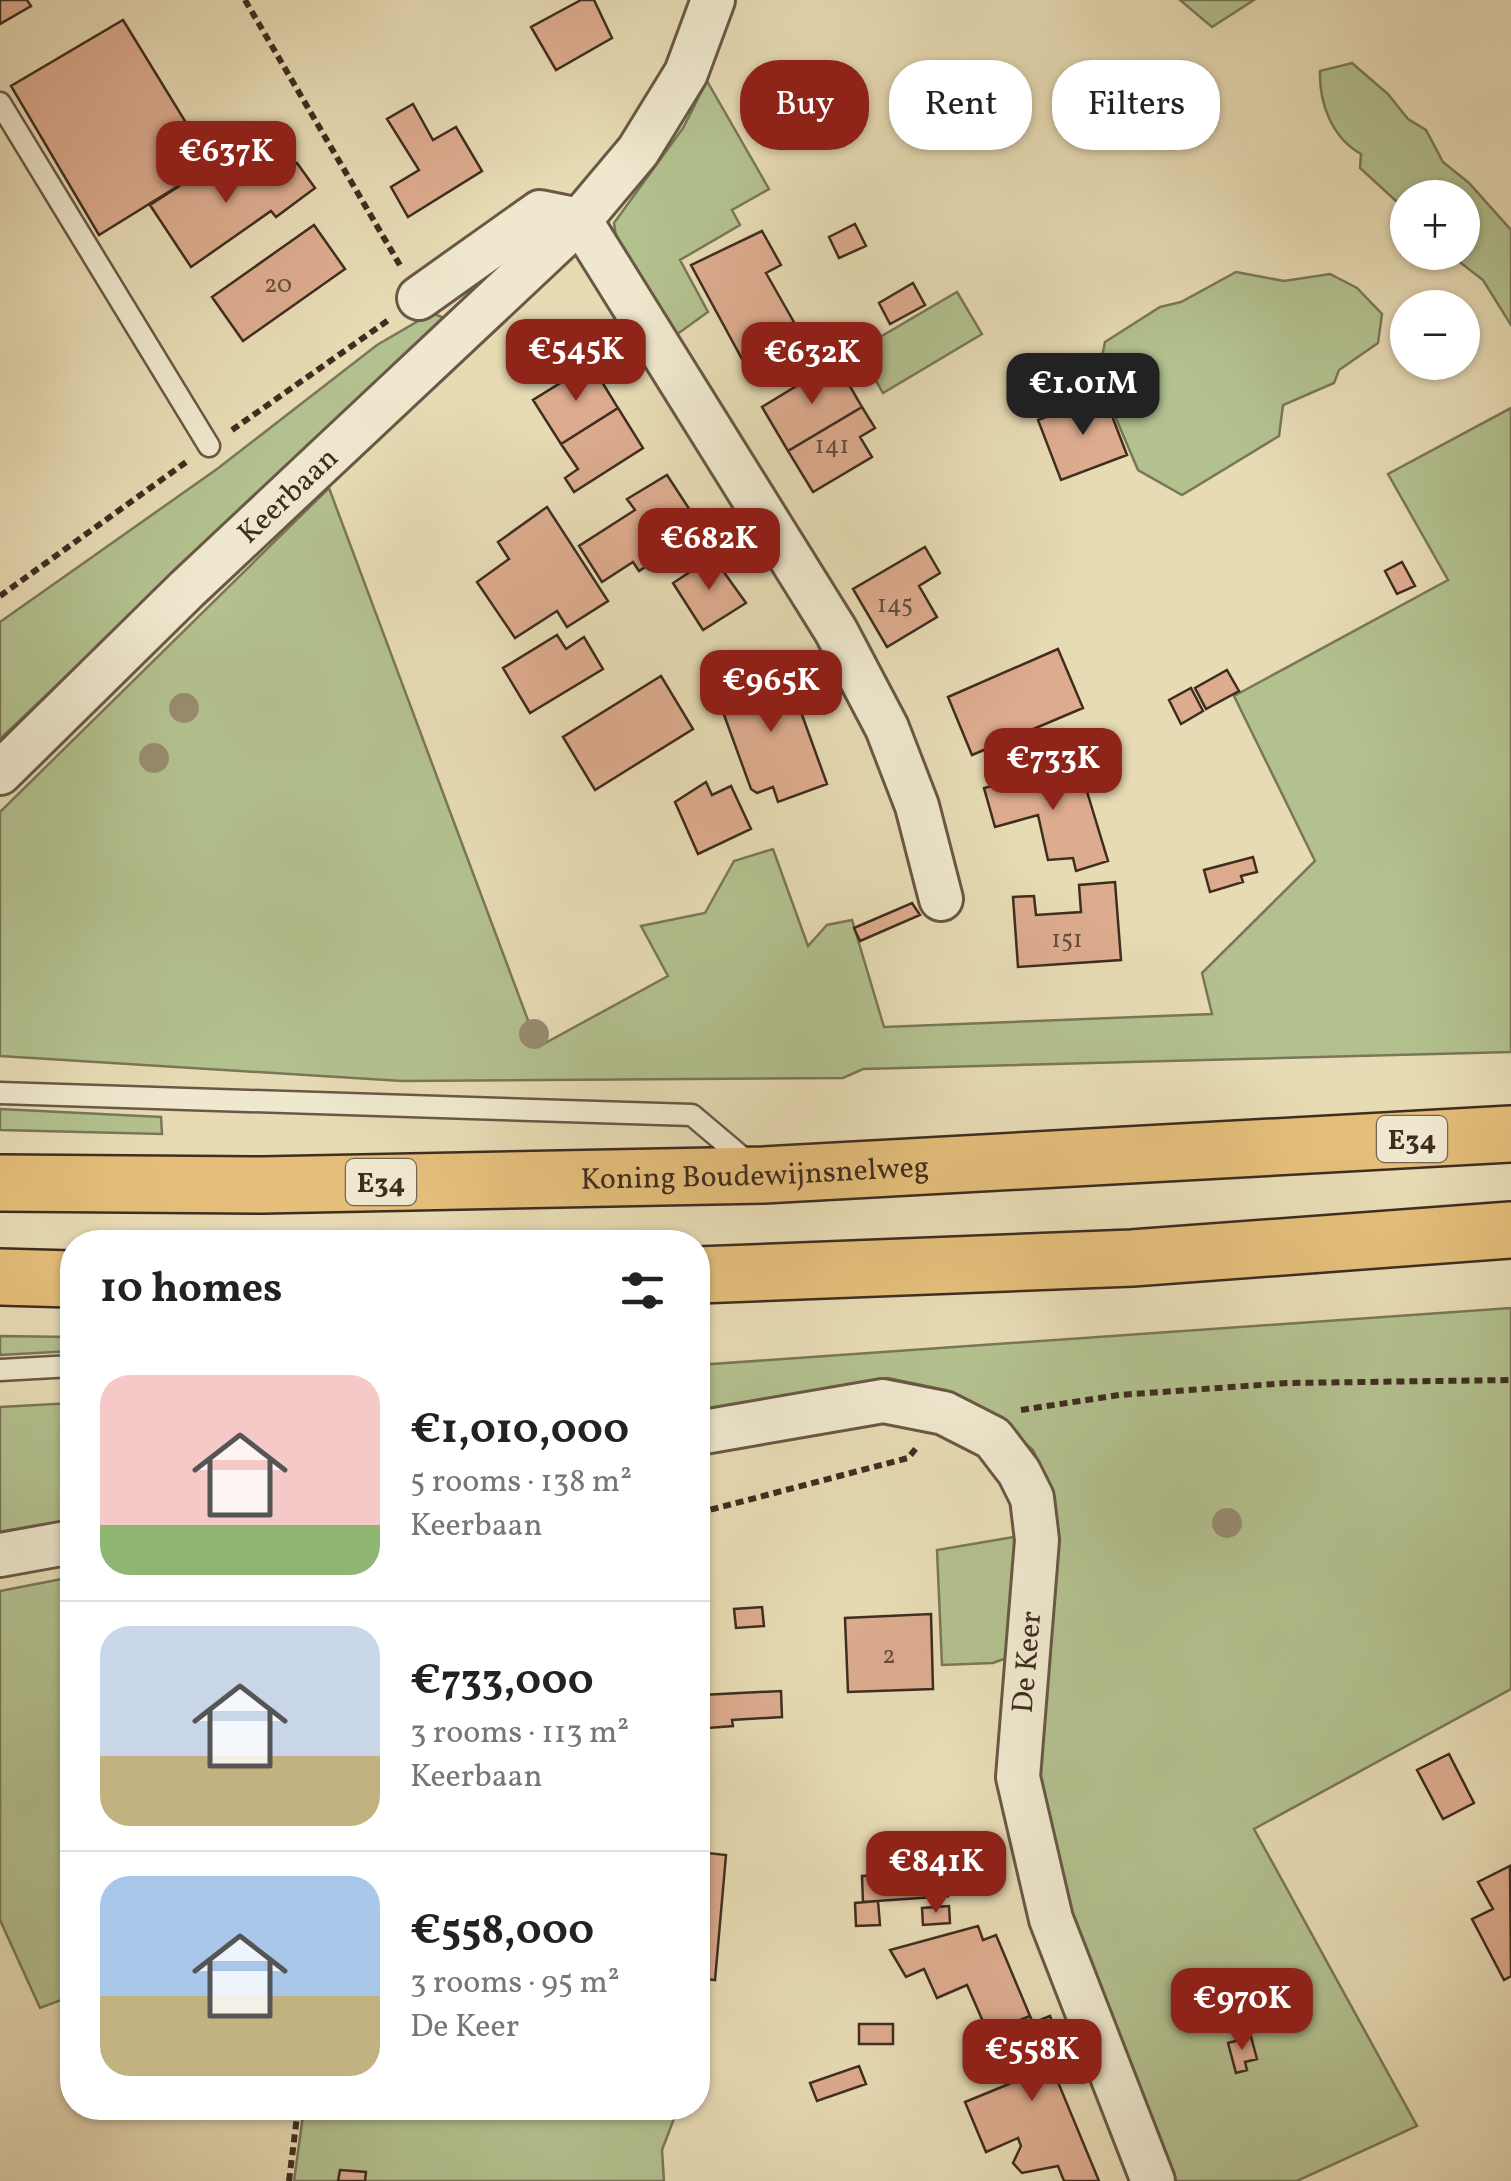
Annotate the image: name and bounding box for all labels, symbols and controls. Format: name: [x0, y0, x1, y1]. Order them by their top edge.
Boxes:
chip: Buy: [740, 60, 869, 150]
chip: Rent: [889, 60, 1032, 150]
chip: Filters: [1052, 60, 1220, 150]
pin: €637K: [156, 121, 296, 206]
text: €637K: [178, 131, 274, 175]
map controls: [1390, 180, 1480, 380]
button: +: [1390, 180, 1480, 270]
house number: 20: [264, 268, 292, 303]
button: −: [1390, 290, 1480, 380]
pin: €545K: [506, 319, 646, 404]
pin: €632K: [742, 322, 882, 407]
text: €545K: [528, 329, 624, 373]
text: €632K: [763, 332, 861, 376]
pin: €1.01M: [1002, 353, 1164, 438]
text: €1.01M: [1028, 363, 1138, 407]
house number: 141: [815, 429, 849, 464]
street label: Keerbaan: [229, 438, 348, 554]
pin: €682K: [639, 508, 779, 593]
text: €682K: [660, 518, 758, 562]
house number: 145: [877, 588, 913, 623]
pin: €965K: [701, 650, 841, 735]
text: €965K: [722, 660, 820, 704]
pin: €733K: [983, 728, 1123, 813]
text: €733K: [1006, 738, 1100, 782]
house number: 151: [1051, 923, 1083, 958]
road number: E34: [1377, 1116, 1447, 1162]
street label: Koning Boudewijnsnelweg: [580, 1147, 930, 1202]
road number: E34: [346, 1159, 416, 1205]
text: 10 homes: [100, 1261, 283, 1320]
icon: filters: [615, 1263, 670, 1318]
text: €1,010,000: [410, 1402, 629, 1461]
icon: home: [180, 1415, 300, 1535]
text: 5 rooms · 138 m²: [410, 1461, 632, 1505]
text: Keerbaan: [410, 1505, 543, 1549]
street label: De Keer: [1003, 1609, 1053, 1715]
house number: 2: [882, 1639, 896, 1674]
text: €733,000: [410, 1653, 594, 1712]
icon: home: [180, 1666, 300, 1786]
text: 3 rooms · 113 m²: [410, 1712, 629, 1756]
text: Keerbaan: [410, 1756, 543, 1800]
pin: €841K: [866, 1831, 1006, 1916]
text: €841K: [888, 1841, 984, 1885]
text: €558,000: [410, 1903, 594, 1962]
icon: home: [180, 1916, 300, 2036]
text: 3 rooms · 95 m²: [410, 1962, 620, 2006]
pin: €970K: [1172, 1968, 1312, 2053]
text: €970K: [1193, 1978, 1291, 2022]
text: De Keer: [410, 2006, 519, 2050]
pin: €558K: [962, 2019, 1102, 2104]
text: €558K: [985, 2029, 1079, 2073]

